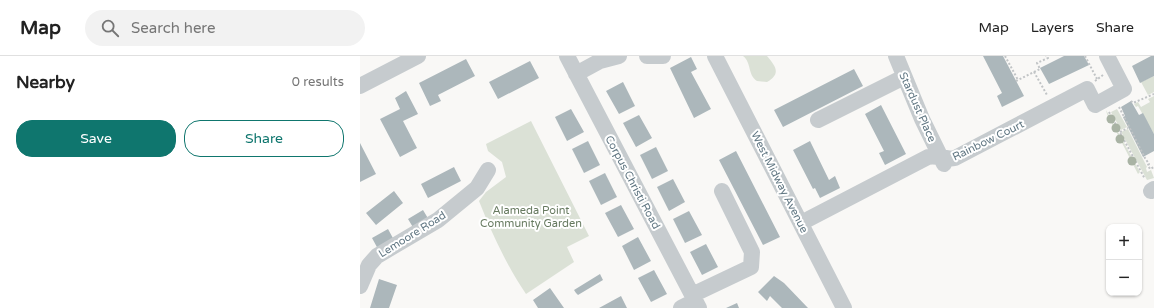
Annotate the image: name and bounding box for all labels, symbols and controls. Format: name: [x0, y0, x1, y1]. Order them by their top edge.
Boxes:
search box: [85, 10, 365, 46]
text: Map: [20, 17, 61, 39]
icon: search: [99, 17, 121, 39]
text: Search here: [131, 19, 215, 37]
text: Map: [979, 19, 1009, 36]
text: Layers: [1031, 19, 1074, 36]
text: Share: [1096, 19, 1134, 36]
street label: Stardust Place: [896, 70, 939, 144]
text: Nearby: [16, 72, 75, 93]
text: 0 results: [292, 74, 344, 90]
street label: Rainbow Court: [950, 118, 1026, 163]
button: Save: [16, 120, 176, 157]
button: Share: [184, 120, 344, 157]
street label: West Midway Avenue: [748, 129, 811, 235]
street label: Corpus Christi Road: [602, 133, 663, 231]
park label: Alameda Point Community Garden: [480, 204, 582, 230]
street label: Lemoore Road: [376, 209, 448, 260]
map controls: [1106, 224, 1142, 296]
button: +: [1106, 224, 1142, 260]
button: −: [1106, 260, 1142, 296]

